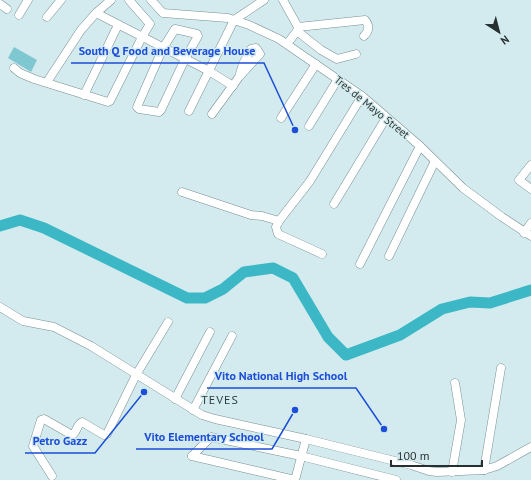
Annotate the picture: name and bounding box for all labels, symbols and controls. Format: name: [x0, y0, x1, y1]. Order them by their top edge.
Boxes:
north arrow: [479, 12, 519, 52]
text: N: [498, 32, 512, 48]
callout: South Q Food and Beverage House: [71, 39, 264, 63]
text: South Q Food and Beverage House: [79, 43, 255, 58]
street label: Tres de Mayo Street: [332, 72, 413, 142]
callout: Vito National High School: [207, 364, 356, 388]
text: Vito National High School: [214, 368, 348, 383]
district label: TEVES: [201, 392, 239, 407]
callout: Vito Elementary School: [136, 425, 272, 449]
callout: Petro Gazz: [25, 429, 95, 453]
text: Vito Elementary School: [143, 429, 264, 444]
text: Petro Gazz: [33, 433, 88, 448]
scale bar: [391, 442, 482, 468]
text: 100 m: [397, 448, 430, 463]

